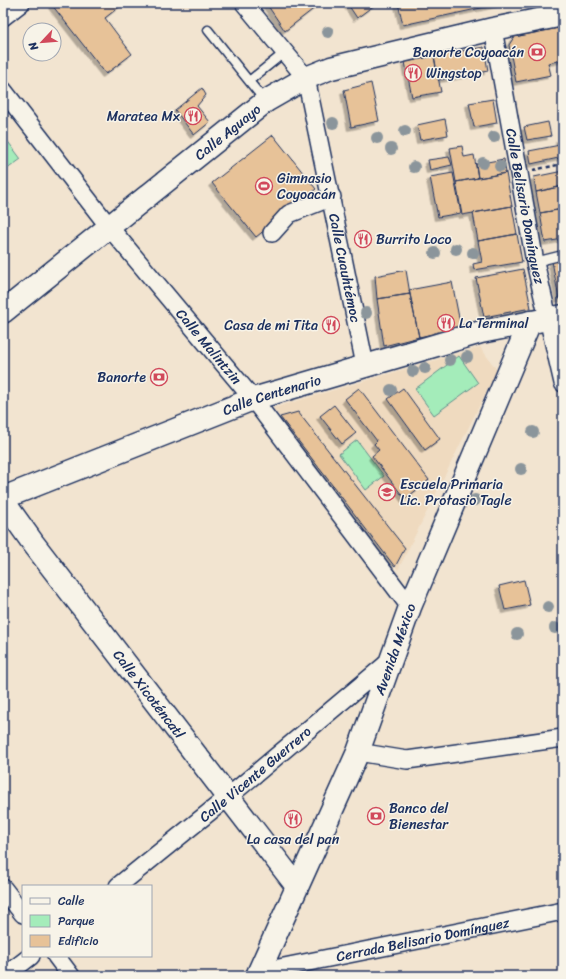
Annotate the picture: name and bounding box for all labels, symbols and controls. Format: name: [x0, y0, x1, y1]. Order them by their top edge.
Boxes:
north arrow: [22, 22, 62, 62]
text: N: [23, 38, 44, 55]
place label: Banorte Coyoacán: [413, 40, 524, 65]
bank icon: Banorte Coyoacán: [527, 42, 547, 62]
place label: Wingstop: [426, 61, 482, 86]
restaurant icon: Wingstop: [403, 63, 423, 83]
street label: Calle Aguayo: [189, 97, 267, 167]
place label: Maratea Mx: [107, 104, 181, 129]
restaurant icon: Maratea Mx: [183, 106, 203, 126]
street label: Calle Belisario Domínguez: [498, 126, 552, 287]
place label: Gimnasio Coyoacán: [277, 166, 336, 207]
sports icon: Gimnasio Coyoacán: [254, 176, 274, 196]
street label: Calle Cuauhtémoc: [321, 211, 368, 325]
place label: Burrito Loco: [376, 227, 452, 252]
restaurant icon: Burrito Loco: [353, 229, 373, 249]
street label: Calle Malintzin: [169, 303, 248, 391]
place label: La Terminal: [459, 311, 529, 336]
place label: Casa de mi Tita: [224, 313, 318, 338]
restaurant icon: La Terminal: [436, 313, 456, 333]
restaurant icon: Casa de mi Tita: [321, 315, 341, 335]
place label: Banorte: [97, 365, 146, 390]
bank icon: Banorte: [149, 367, 169, 387]
street label: Calle Centenario: [219, 368, 324, 423]
place label: Escuela Primaria Lic. Protasio Tagle: [400, 472, 512, 513]
school or university icon: Escuela Primaria Lic. Protasio Tagle: [377, 482, 397, 502]
street label: Avenida México: [367, 600, 423, 700]
street label: Calle Xicoténcatl: [106, 644, 192, 745]
street label: Calle Vicente Guerrero: [193, 720, 317, 829]
place label: Banco del Bienestar: [389, 796, 449, 837]
bank icon: Banco del Bienestar: [366, 806, 386, 826]
restaurant icon: La casa del pan: [283, 809, 303, 829]
place label: La casa del pan: [247, 827, 340, 852]
legend: [22, 885, 152, 957]
text: Calle: [58, 890, 85, 912]
text: Parque: [58, 910, 95, 932]
street label: Cerrada Belisario Domínguez: [334, 910, 512, 969]
text: Edificio: [58, 930, 98, 952]

